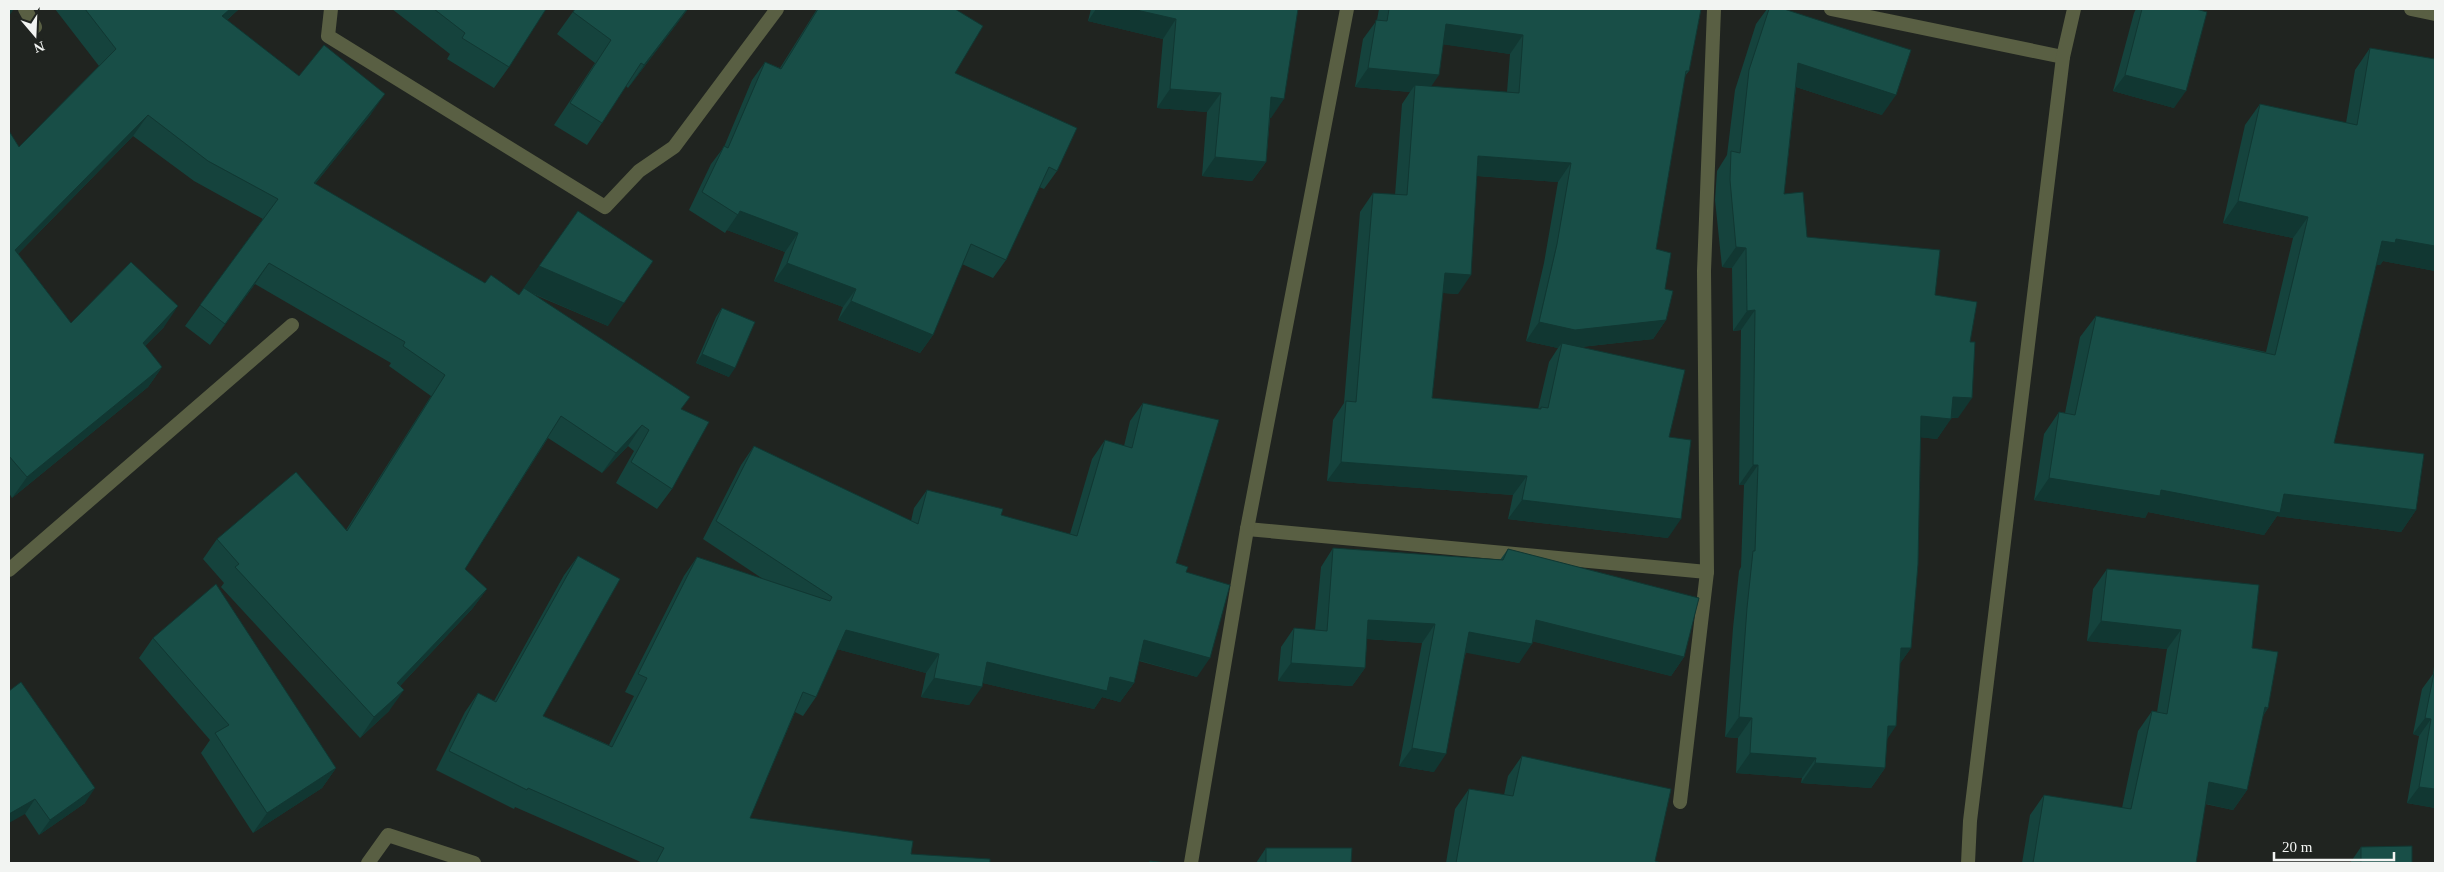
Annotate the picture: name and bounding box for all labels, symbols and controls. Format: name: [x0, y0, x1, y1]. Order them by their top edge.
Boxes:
north arrow: [10, 10, 60, 60]
text: N: [32, 38, 46, 56]
scale bar: [2274, 830, 2394, 862]
text: 20 m: [2282, 839, 2313, 855]

